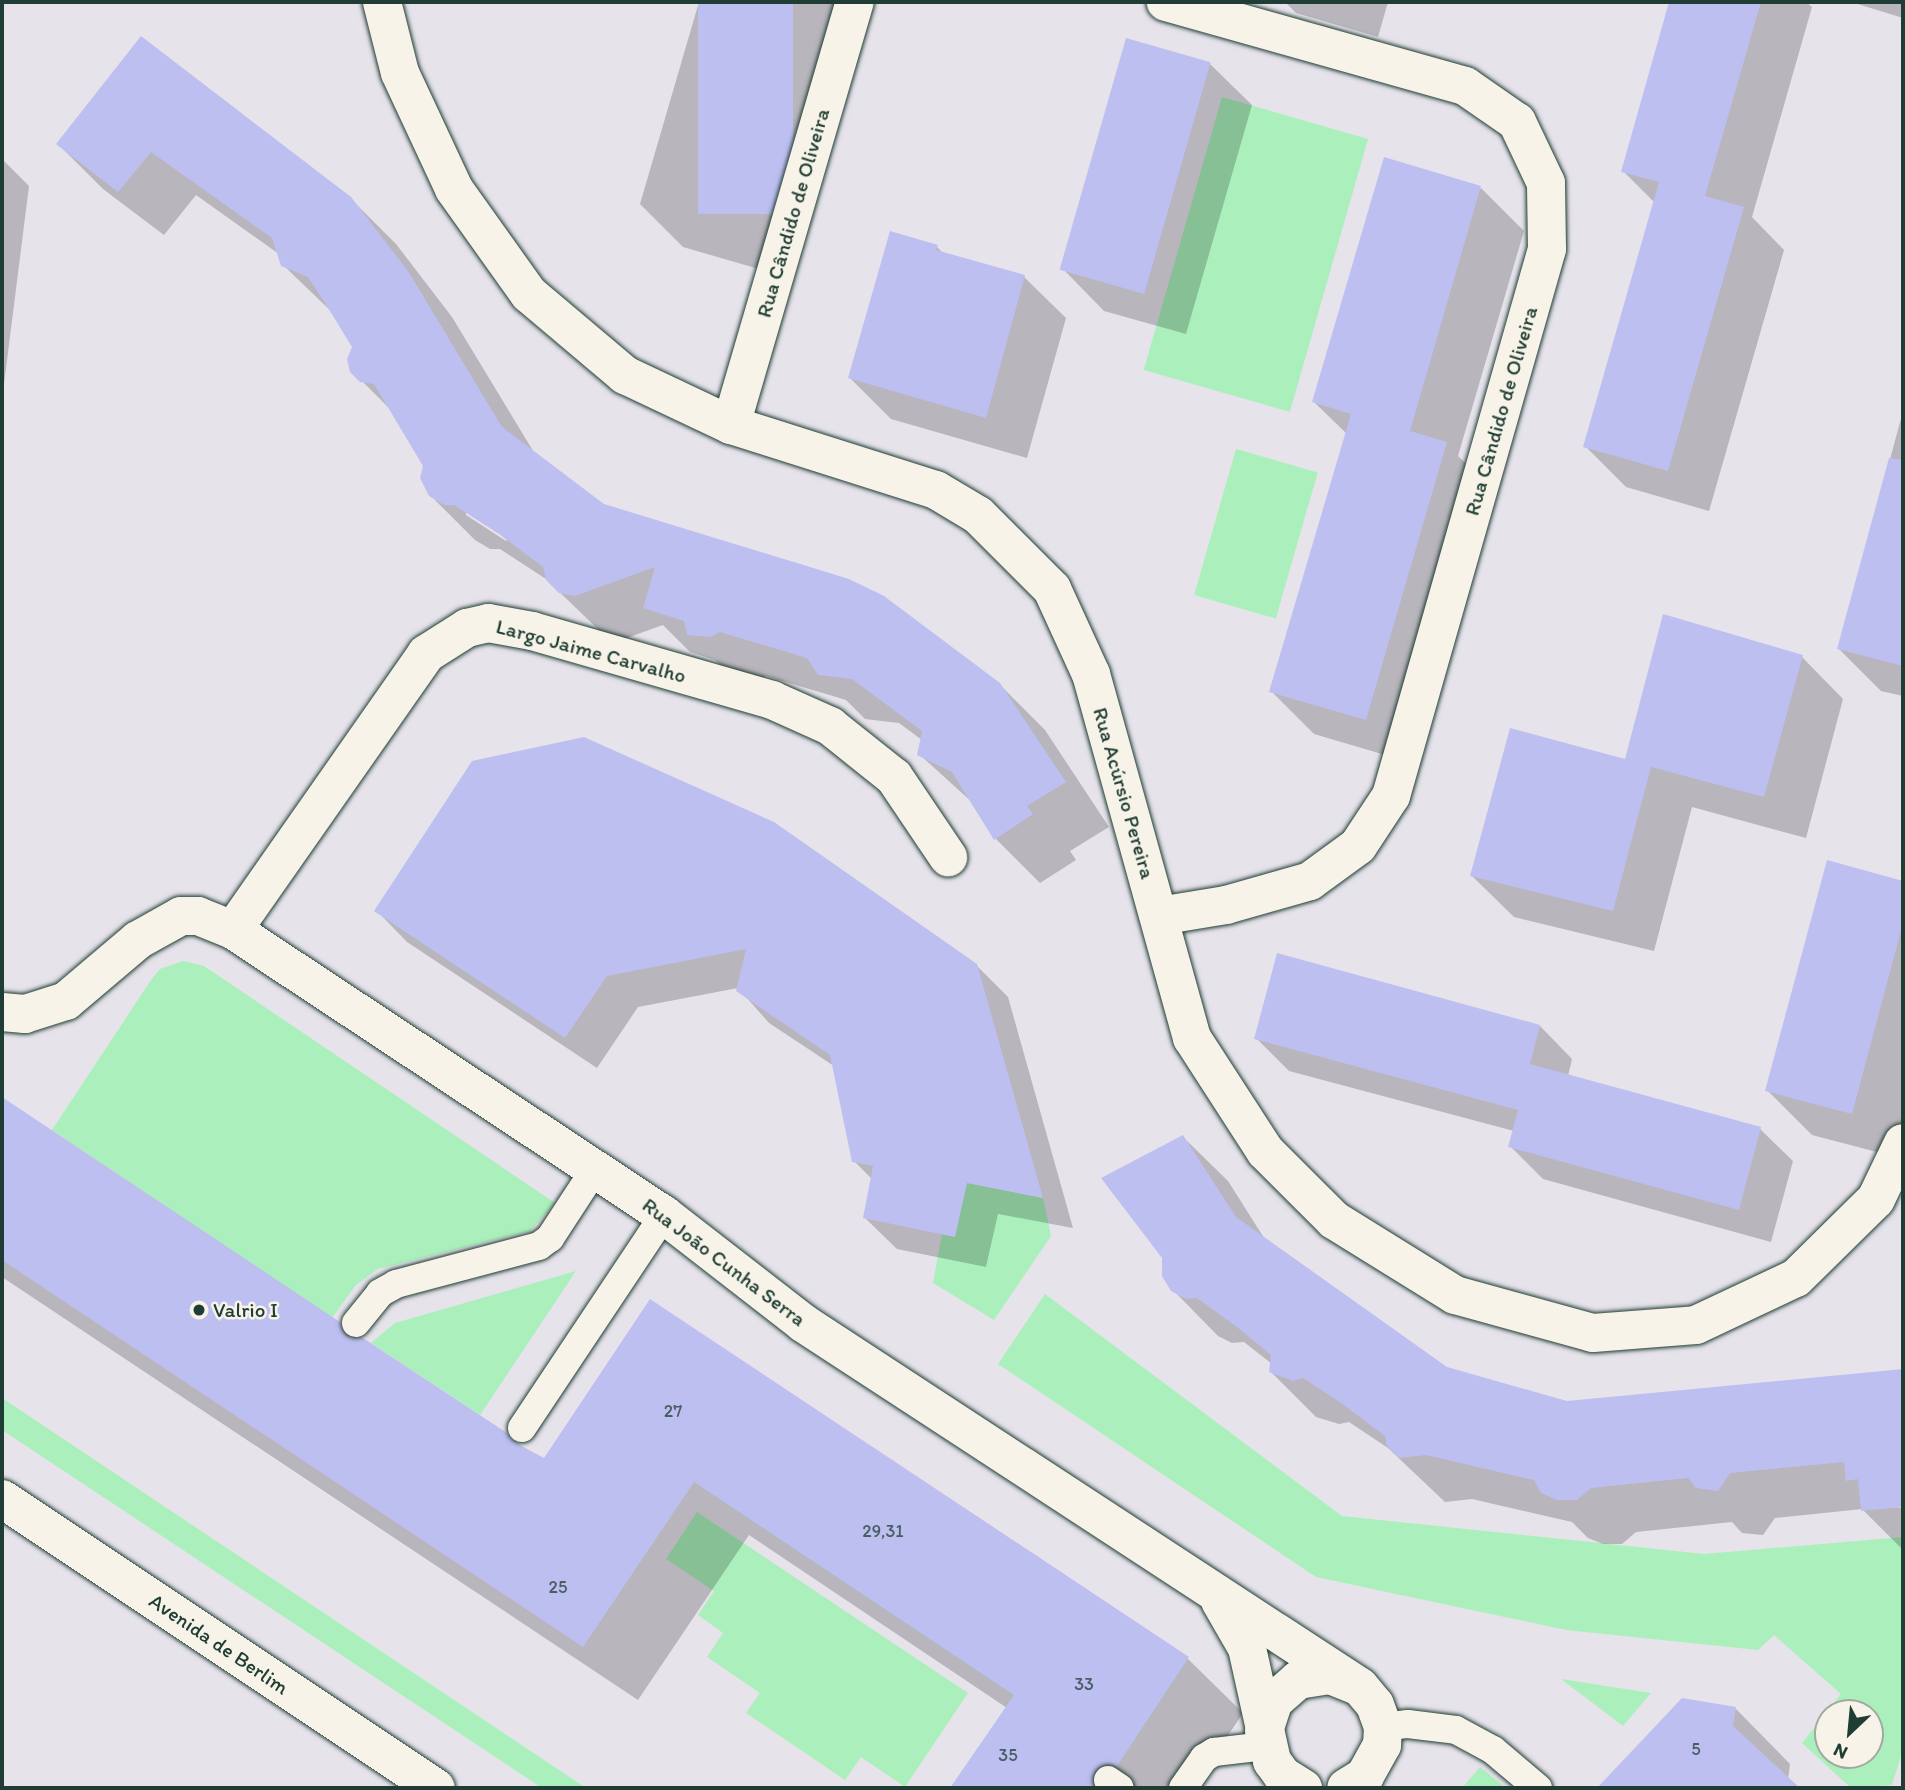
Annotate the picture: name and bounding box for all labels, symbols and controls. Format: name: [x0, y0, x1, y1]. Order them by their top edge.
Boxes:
street label: Rua Cândido de Oliveira: [751, 106, 835, 320]
street label: Rua Cândido de Oliveira: [1459, 304, 1543, 518]
street label: Largo Jaime Carvalho: [493, 614, 689, 688]
street label: Rua Acúrsio Pereira: [1088, 705, 1160, 881]
street label: Rua João Cunha Serra: [638, 1193, 810, 1331]
place label: Valrio I: [213, 1297, 278, 1323]
marker: Valrio I: [191, 1302, 207, 1318]
house number: 27: [664, 1400, 682, 1422]
house number: 29,31: [862, 1520, 904, 1542]
house number: 25: [549, 1576, 567, 1598]
street label: Avenida de Berlim: [144, 1588, 294, 1700]
house number: 33: [1074, 1673, 1094, 1695]
north arrow: [1814, 1699, 1884, 1769]
house number: 5: [1691, 1738, 1701, 1760]
text: N: [1830, 1738, 1851, 1765]
house number: 35: [998, 1744, 1018, 1766]

